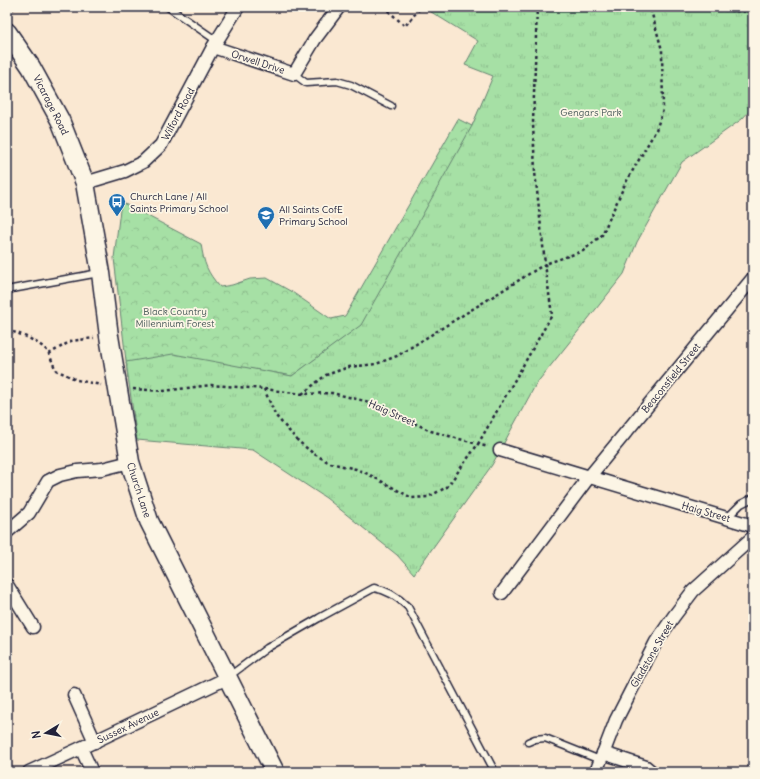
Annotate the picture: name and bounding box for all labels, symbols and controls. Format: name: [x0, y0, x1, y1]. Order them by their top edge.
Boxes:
street label: Orwell Drive: [230, 47, 286, 77]
street label: Vicarage Road: [30, 73, 72, 137]
street label: Wilford Road: [159, 85, 197, 143]
park label: Gengars Park: [560, 106, 622, 119]
place label: Church Lane / All Saints Primary School: [130, 190, 228, 215]
bus stop icon: Church Lane / All Saints Primary School: [107, 192, 127, 217]
place label: All Saints CofE Primary School: [279, 203, 348, 228]
school or university icon: All Saints CofE Primary School: [256, 205, 276, 230]
park label: Black Country Millennium Forest: [136, 305, 215, 330]
street label: Beaconsfield Street: [639, 340, 704, 416]
street label: Haig Street: [367, 397, 418, 429]
street label: Church Lane: [124, 461, 154, 519]
street label: Haig Street: [680, 499, 732, 525]
street label: Gladstone Street: [628, 618, 677, 690]
street label: Sussex Avenue: [95, 706, 161, 746]
north arrow: [26, 713, 66, 753]
text: N: [29, 730, 44, 740]

